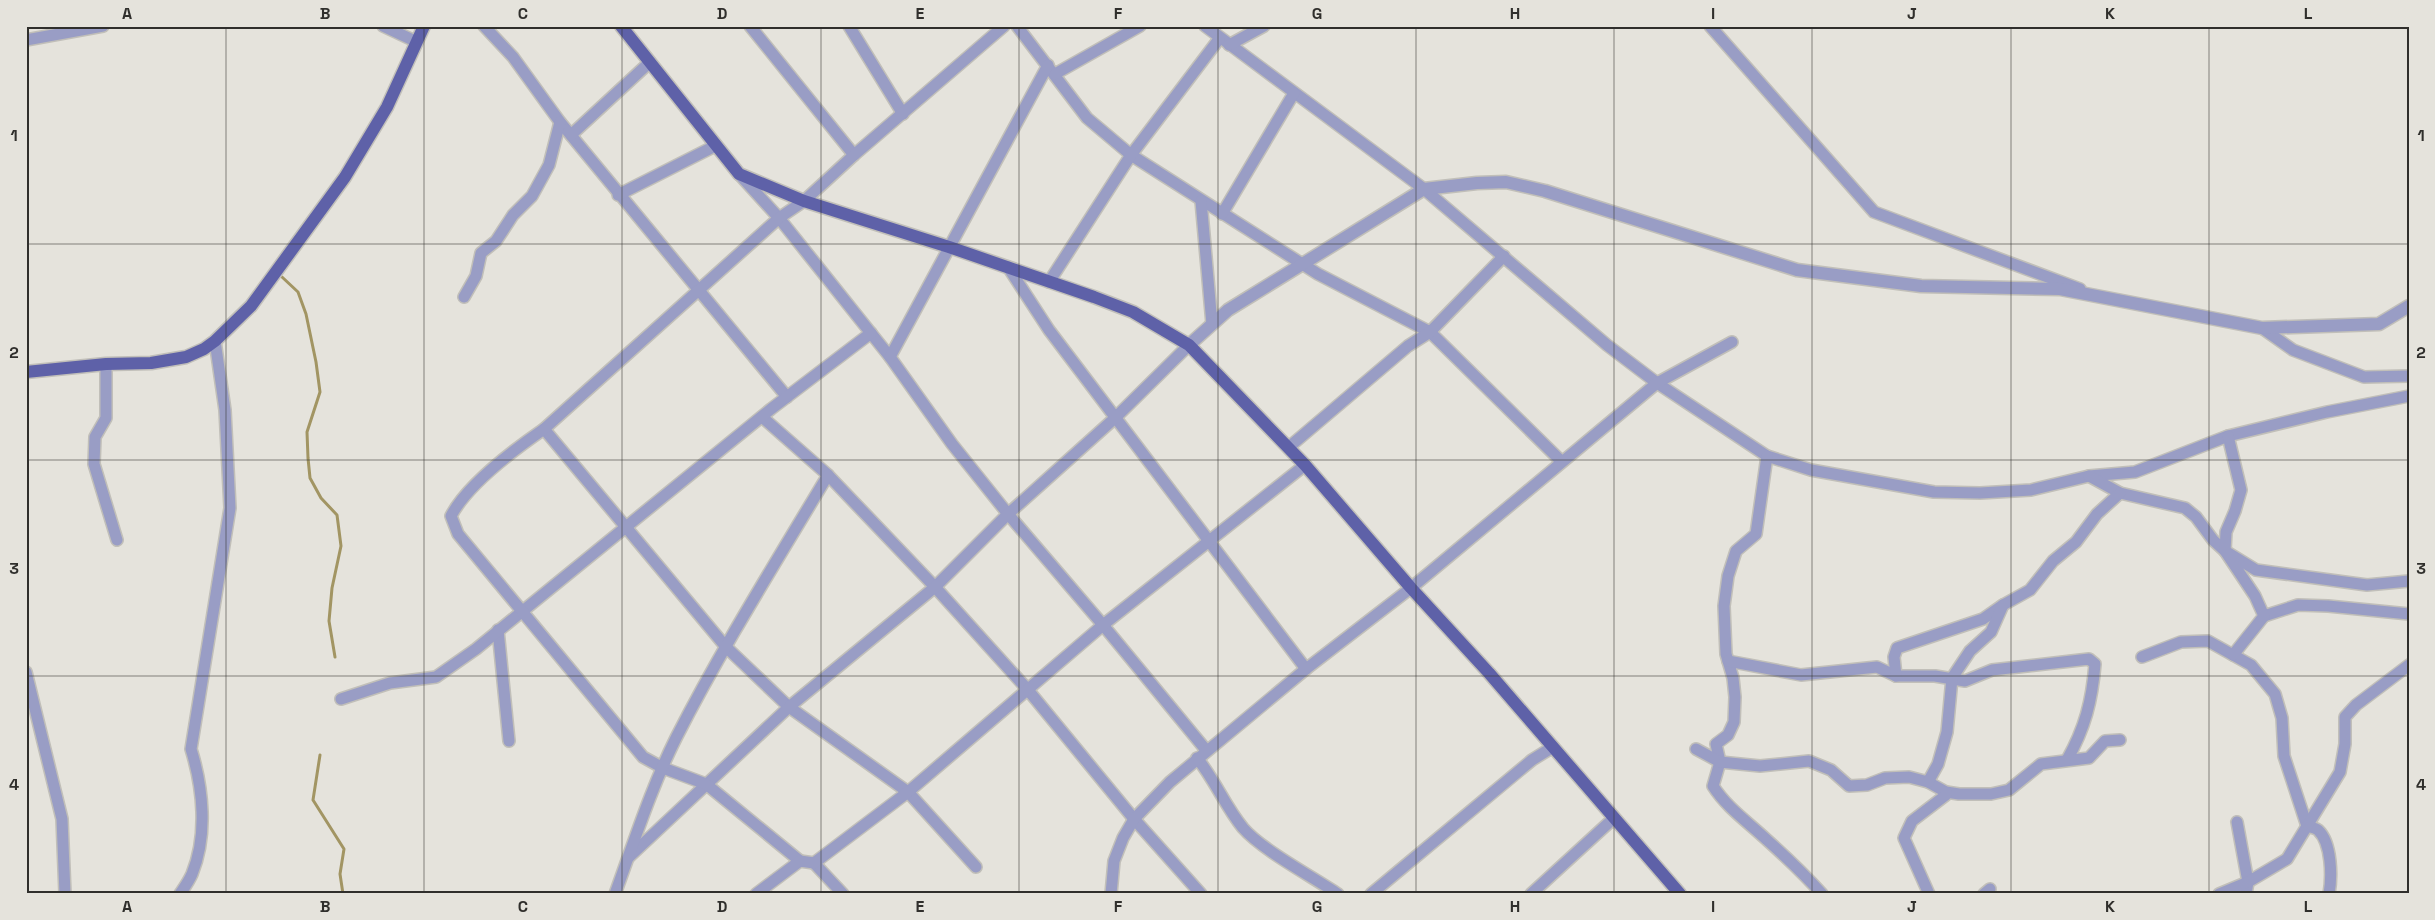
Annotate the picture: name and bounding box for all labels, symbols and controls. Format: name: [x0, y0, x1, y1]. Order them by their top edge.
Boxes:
text: A: [122, 3, 132, 24]
text: B: [320, 3, 330, 24]
text: C: [518, 3, 528, 24]
text: D: [717, 3, 727, 24]
text: E: [916, 3, 925, 24]
text: F: [1114, 3, 1123, 24]
text: G: [1312, 3, 1322, 24]
text: H: [1510, 3, 1520, 24]
text: I: [1711, 3, 1715, 24]
text: J: [1907, 3, 1917, 24]
text: K: [2105, 3, 2115, 24]
text: L: [2304, 3, 2313, 24]
text: 1: [10, 125, 18, 146]
text: 1: [2417, 125, 2425, 146]
text: 2: [9, 342, 19, 363]
text: 2: [2416, 342, 2426, 363]
text: 3: [9, 558, 19, 579]
text: 3: [2416, 558, 2426, 579]
text: 4: [9, 774, 19, 795]
text: 4: [2416, 774, 2426, 795]
text: A: [122, 896, 132, 917]
text: B: [320, 896, 330, 917]
text: C: [518, 896, 528, 917]
text: D: [717, 896, 727, 917]
text: E: [916, 896, 925, 917]
text: F: [1114, 896, 1123, 917]
text: G: [1312, 896, 1322, 917]
text: H: [1510, 896, 1520, 917]
text: I: [1711, 896, 1715, 917]
text: J: [1907, 896, 1917, 917]
text: K: [2105, 896, 2115, 917]
text: L: [2304, 896, 2313, 917]

